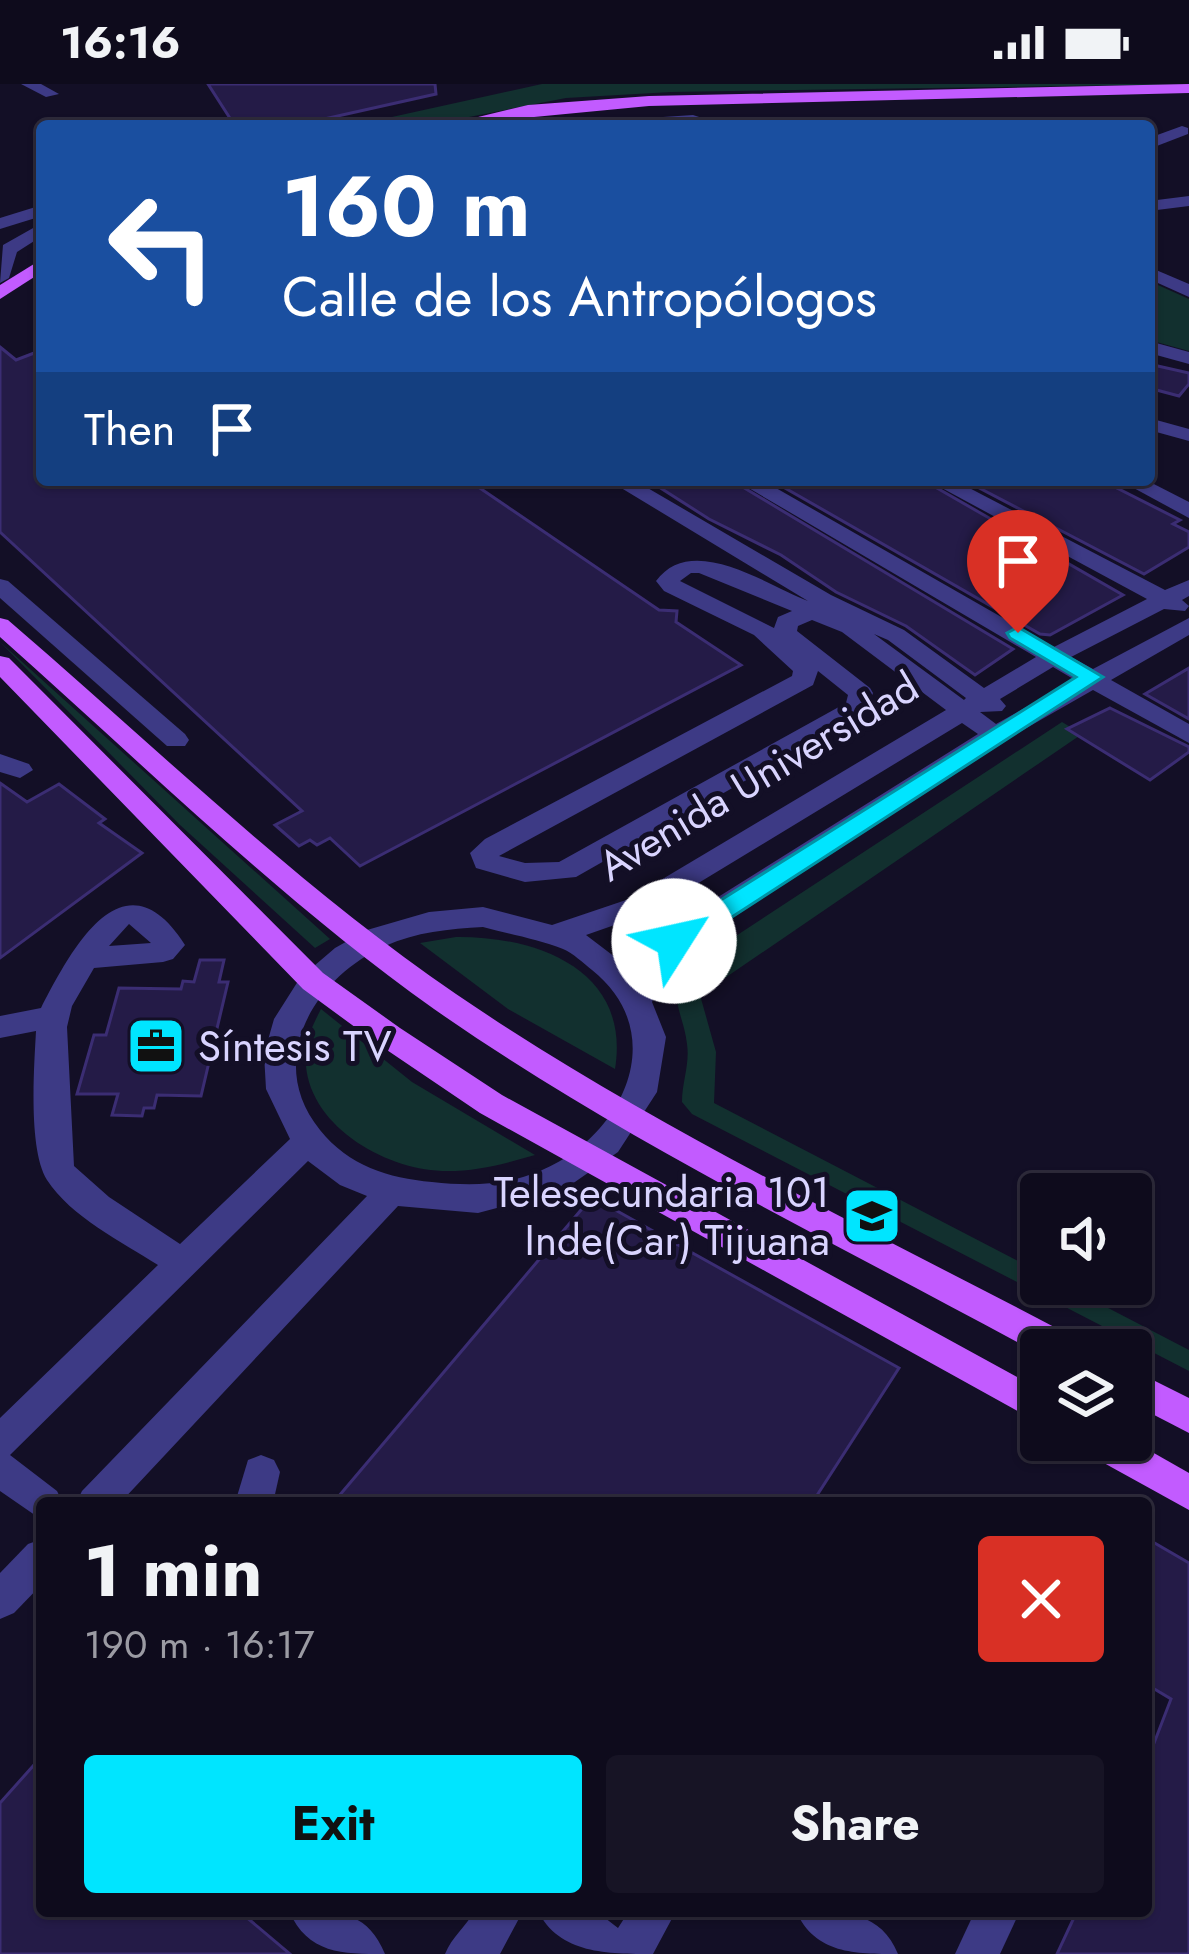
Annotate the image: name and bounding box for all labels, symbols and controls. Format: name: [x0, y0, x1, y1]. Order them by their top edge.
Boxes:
text: 16:16: [60, 10, 181, 75]
text: 160 m: [282, 146, 531, 268]
icon: left: [84, 168, 240, 324]
text: Calle de los Antropólogos: [282, 258, 877, 336]
icon: arrive: [199, 396, 265, 462]
text: Then: [84, 397, 175, 462]
pin: [967, 510, 1069, 633]
icon: arrive: [985, 528, 1051, 594]
street label: Avenida Universidad: [587, 657, 930, 896]
position arrow: [611, 878, 737, 1004]
office icon: Síntesis TV: [125, 1015, 187, 1077]
place label: Síntesis TV: [198, 1016, 392, 1077]
place label: Telesecundaria 101 Inde(Car) Tijuana: [494, 1162, 830, 1271]
map controls: [1020, 1173, 1152, 1461]
button: sound: [1020, 1173, 1152, 1305]
school or university icon: Telesecundaria 101 Inde(Car) Tijuana: [841, 1185, 903, 1247]
button: layers: [1020, 1329, 1152, 1461]
text: 1 min: [84, 1519, 263, 1623]
button: close: [978, 1536, 1104, 1662]
text: 190 m · 16:17: [84, 1616, 314, 1673]
button: Exit: [84, 1755, 582, 1893]
button: Share: [606, 1755, 1104, 1893]

